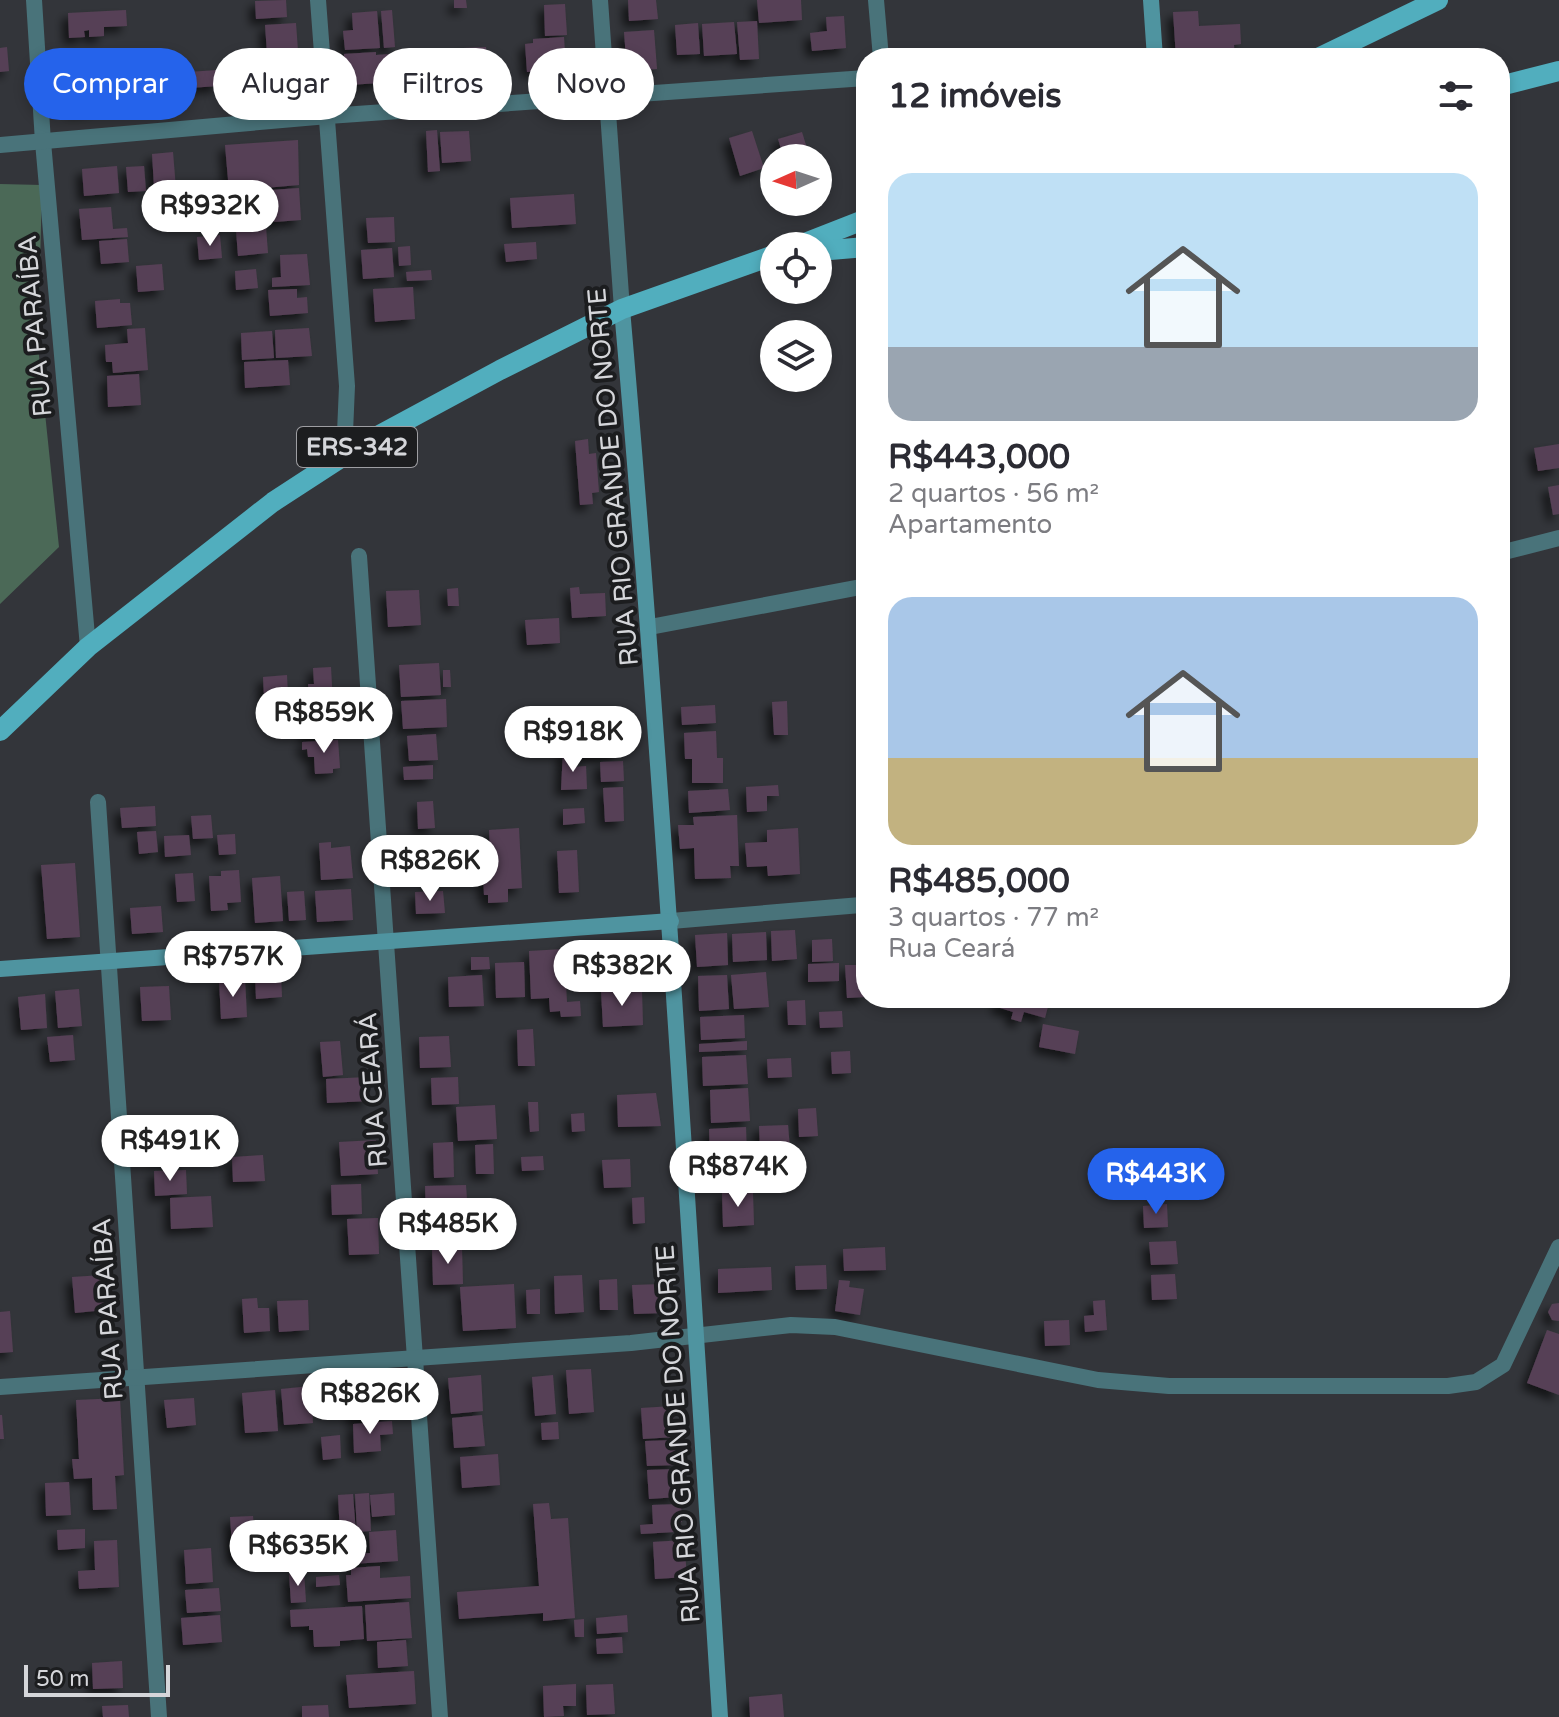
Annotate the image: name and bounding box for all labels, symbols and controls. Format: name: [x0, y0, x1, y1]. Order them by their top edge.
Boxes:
chip: Comprar: [24, 48, 197, 120]
chip: Alugar: [213, 48, 357, 120]
chip: Filtros: [373, 48, 512, 120]
chip: Novo: [528, 48, 654, 120]
icon: filters: [1434, 74, 1478, 118]
text: 12 imóveis: [888, 76, 1061, 117]
north arrow: [760, 144, 832, 216]
map controls: [760, 144, 832, 392]
pin: R$932K: [145, 180, 275, 248]
text: R$932K: [160, 190, 260, 221]
icon: home: [1111, 225, 1255, 369]
button: locate: [760, 232, 832, 304]
street label: RUA PARAÍBA: [12, 234, 58, 418]
street label: RUA RIO GRANDE DO NORTE: [581, 287, 645, 667]
button: layers: [760, 320, 832, 392]
road number: ERS-342: [297, 427, 417, 467]
text: R$443,000: [888, 437, 1070, 478]
text: 2 quartos · 56 m²: [888, 478, 1099, 509]
text: Apartamento: [888, 509, 1052, 540]
icon: home: [1111, 649, 1255, 793]
pin: R$859K: [259, 687, 389, 755]
text: R$859K: [274, 697, 374, 728]
pin: R$918K: [508, 706, 638, 774]
text: R$918K: [523, 716, 623, 747]
pin: R$826K: [365, 835, 495, 903]
text: R$826K: [380, 845, 480, 876]
text: R$485,000: [888, 861, 1070, 902]
text: 3 quartos · 77 m²: [888, 902, 1099, 933]
pin: R$757K: [168, 931, 298, 999]
text: Rua Ceará: [888, 933, 1015, 964]
pin: R$382K: [557, 940, 687, 1008]
text: R$757K: [183, 941, 283, 972]
text: R$382K: [572, 950, 672, 981]
street label: RUA CEARÁ: [352, 1011, 394, 1169]
pin: R$491K: [105, 1115, 235, 1183]
text: R$491K: [120, 1125, 220, 1156]
pin: R$874K: [673, 1141, 803, 1209]
pin: R$443K: [1091, 1148, 1221, 1216]
text: R$874K: [688, 1151, 788, 1182]
text: R$443K: [1106, 1158, 1206, 1189]
pin: R$485K: [383, 1198, 513, 1266]
text: R$485K: [398, 1208, 498, 1239]
street label: RUA PARAÍBA: [86, 1217, 130, 1401]
street label: RUA RIO GRANDE DO NORTE: [649, 1244, 707, 1624]
pin: R$826K: [305, 1368, 435, 1436]
text: R$826K: [320, 1378, 420, 1409]
pin: R$635K: [233, 1520, 363, 1588]
text: R$635K: [248, 1530, 348, 1561]
scale bar: [24, 1661, 170, 1697]
text: 50 m: [36, 1666, 90, 1692]

